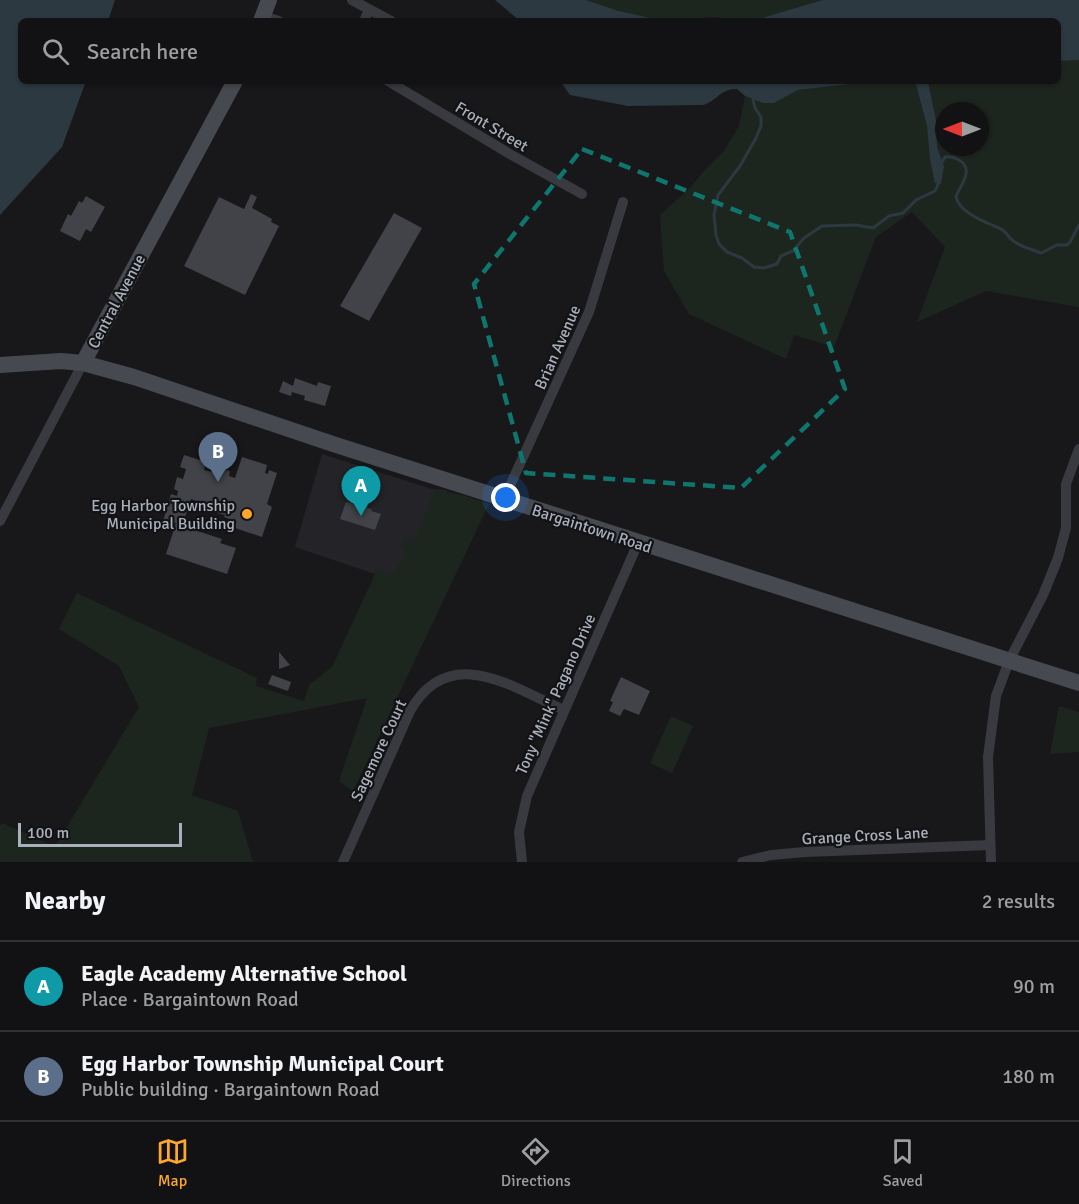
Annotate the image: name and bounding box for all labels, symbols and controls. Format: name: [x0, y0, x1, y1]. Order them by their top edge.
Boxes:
search box: [18, 18, 1061, 84]
icon: search: [39, 35, 72, 68]
text: Search here: [87, 38, 198, 65]
street label: Front Street: [451, 97, 532, 157]
north arrow: [935, 102, 989, 156]
street label: Central Avenue: [84, 251, 150, 352]
street label: Brian Avenue: [530, 302, 585, 393]
pin: B: [198, 432, 238, 482]
pin: A: [342, 466, 380, 516]
your location: [491, 483, 520, 512]
place label: Egg Harbor Township Municipal Building: [91, 496, 235, 534]
street label: Bargaintown Road: [529, 500, 654, 558]
marker: Egg Harbor Township Municipal Building: [240, 507, 254, 521]
street label: Tony "Mink" Pagano Drive: [511, 611, 600, 778]
street label: Sagemore Court: [347, 696, 411, 805]
scale bar: [18, 820, 182, 848]
text: 100 m: [27, 823, 69, 843]
street label: Grange Cross Lane: [801, 823, 929, 849]
text: Nearby: [24, 885, 105, 917]
text: 2 results: [982, 889, 1055, 914]
text: Eagle Academy Alternative School: [81, 960, 407, 987]
text: A: [37, 974, 50, 999]
text: 90 m: [1013, 974, 1055, 999]
text: Place · Bargaintown Road: [81, 987, 299, 1012]
text: Egg Harbor Township Municipal Court: [81, 1050, 444, 1077]
text: B: [37, 1064, 50, 1089]
text: 180 m: [1002, 1064, 1055, 1089]
text: Public building · Bargaintown Road: [81, 1077, 380, 1102]
tab: Map: [156, 1135, 189, 1191]
tab: Directions: [501, 1135, 571, 1191]
tab: Saved: [883, 1135, 923, 1191]

